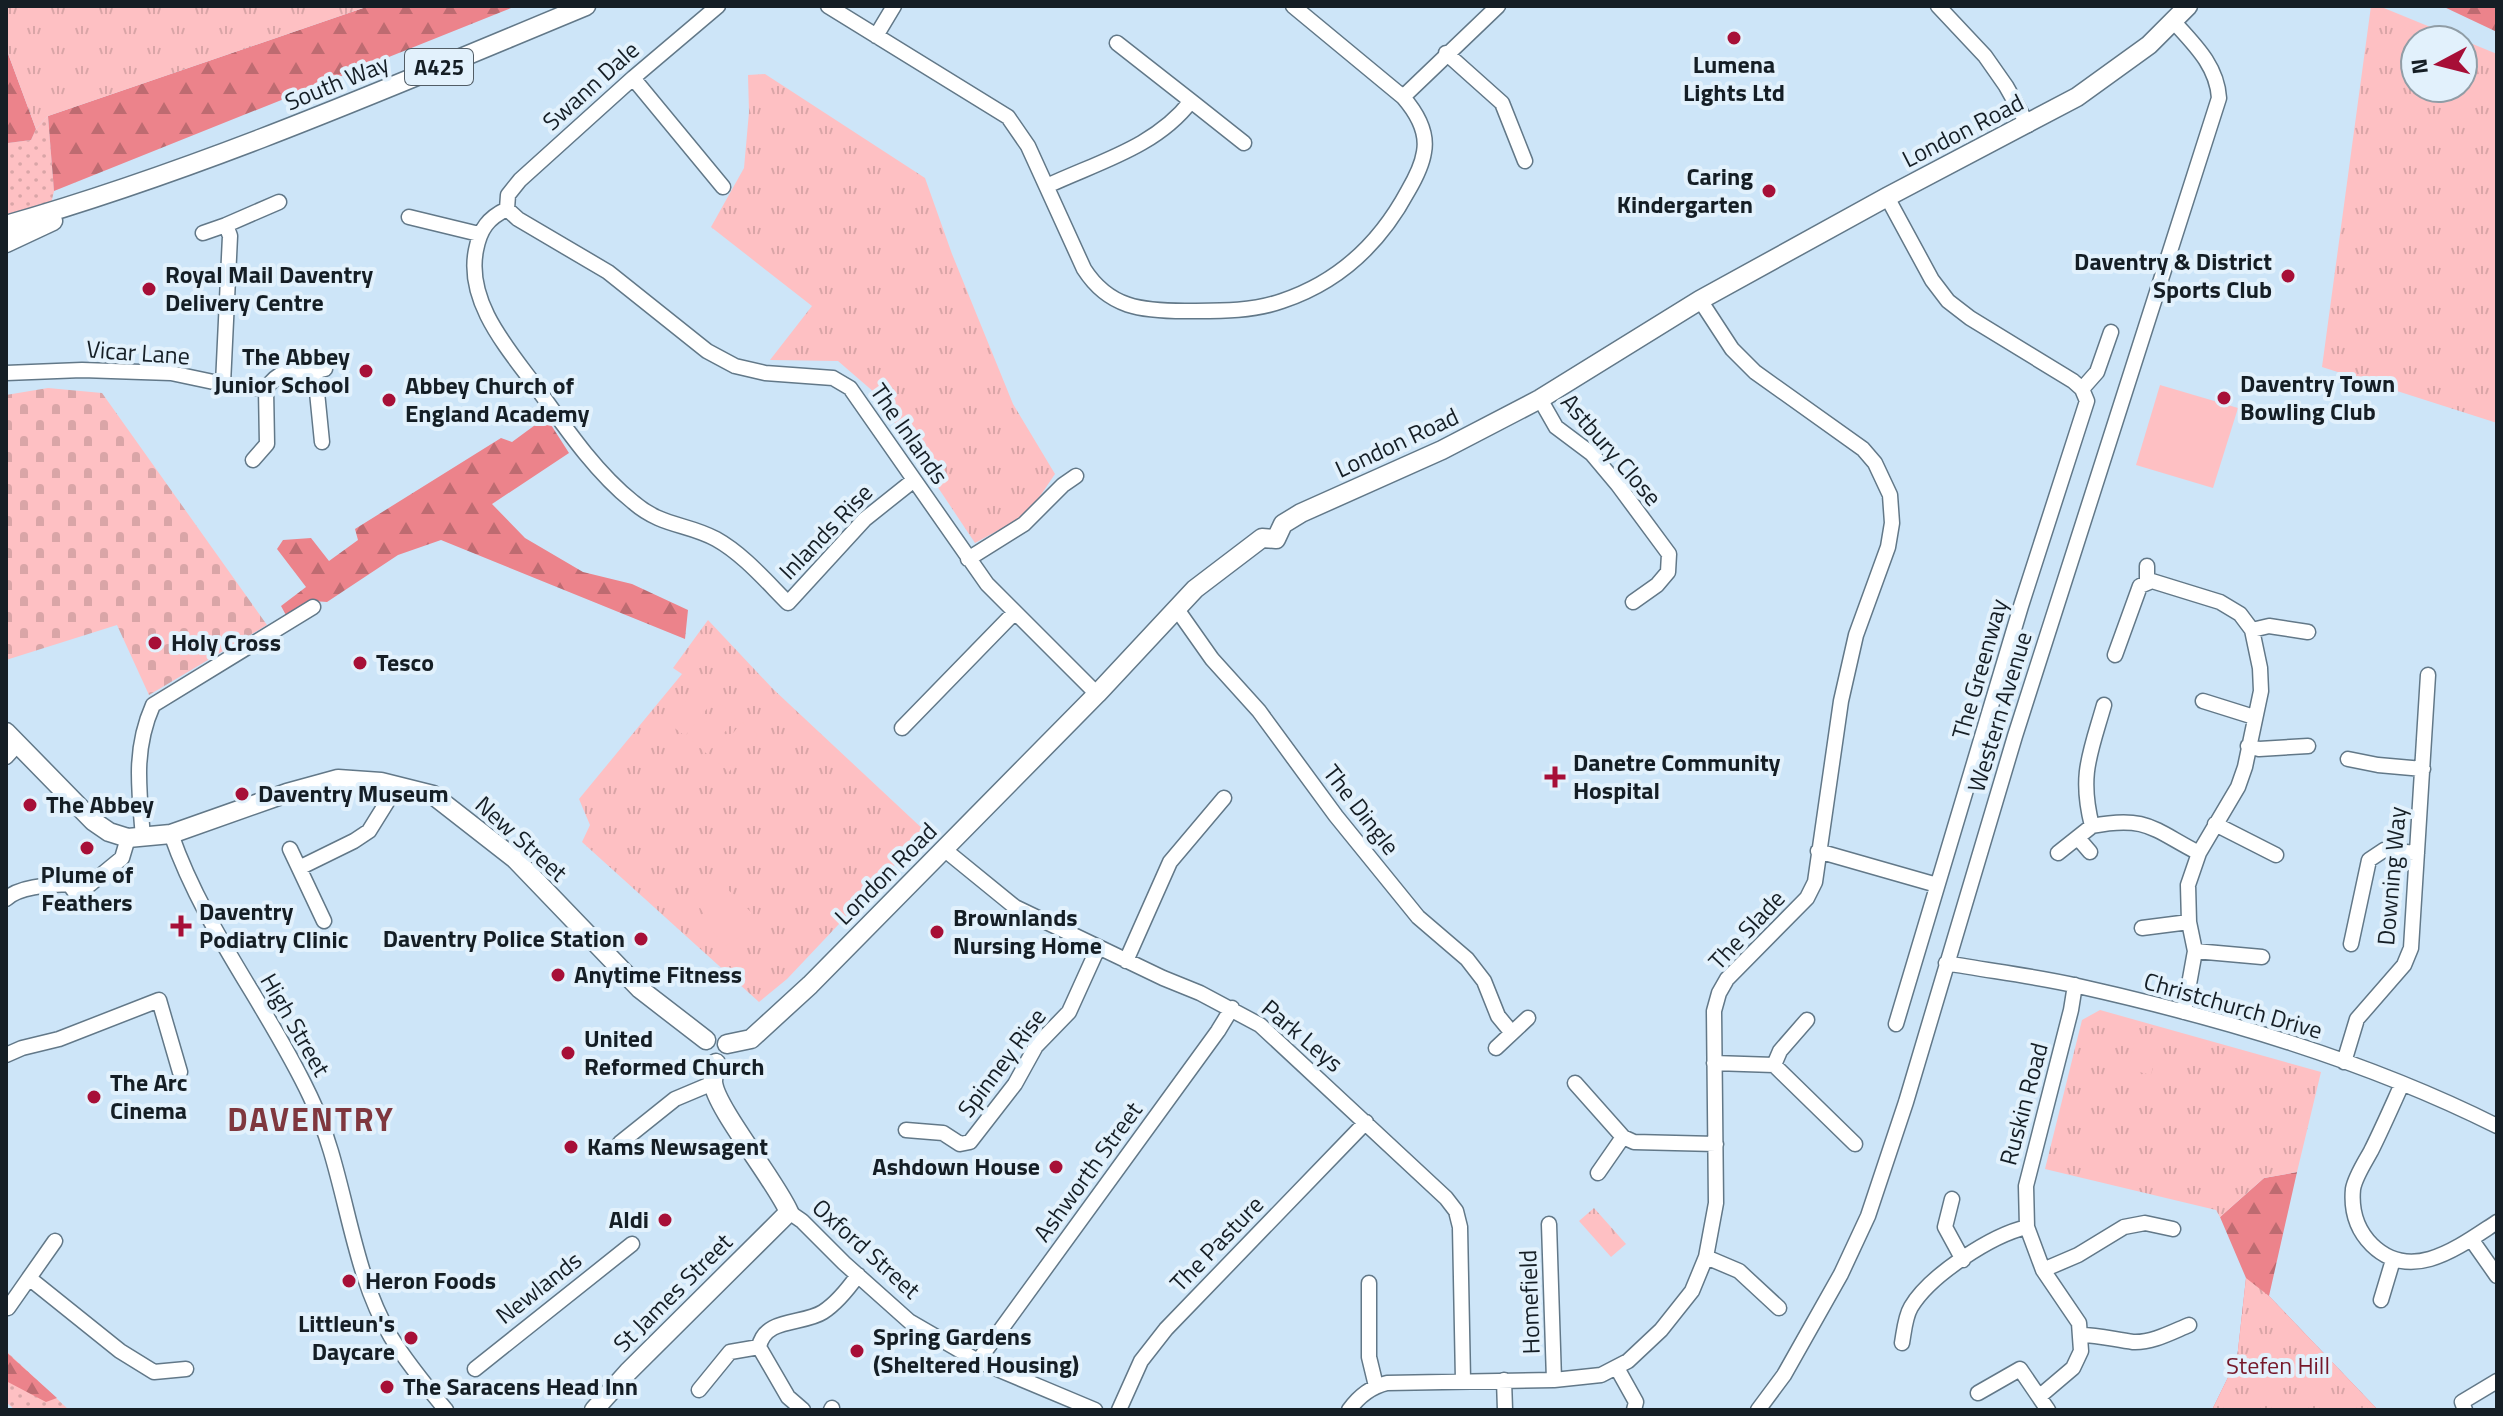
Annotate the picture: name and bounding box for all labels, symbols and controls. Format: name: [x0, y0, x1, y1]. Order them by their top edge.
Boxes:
north arrow: [2399, 24, 2479, 104]
marker: Lumena Lights Ltd: [1725, 29, 1743, 47]
street label: Swann Dale: [534, 32, 647, 139]
street label: South Way: [279, 45, 394, 119]
place label: Lumena Lights Ltd: [1683, 46, 1785, 110]
road number: A425: [405, 49, 473, 85]
text: N: [2401, 57, 2437, 76]
street label: London Road: [1895, 84, 2030, 176]
place label: Caring Kindergarten: [1617, 158, 1753, 222]
marker: Caring Kindergarten: [1760, 182, 1778, 200]
place label: Daventry & District Sports Club: [2074, 243, 2272, 307]
place label: Royal Mail Daventry Delivery Centre: [165, 256, 373, 320]
marker: Daventry & District Sports Club: [2279, 267, 2297, 285]
marker: Royal Mail Daventry Delivery Centre: [140, 280, 158, 298]
street label: Vicar Lane: [85, 330, 191, 374]
place label: The Abbey Junior School: [214, 338, 350, 402]
marker: The Abbey Junior School: [357, 362, 375, 380]
place label: Daventry Town Bowling Club: [2240, 365, 2395, 429]
place label: Abbey Church of England Academy: [405, 367, 590, 431]
street label: The Inlands: [862, 376, 958, 491]
street label: Astbury Close: [1553, 385, 1671, 514]
marker: Daventry Town Bowling Club: [2215, 389, 2233, 407]
marker: Abbey Church of England Academy: [380, 391, 398, 409]
street label: London Road: [1329, 398, 1464, 486]
street label: Inlands Rise: [770, 475, 881, 588]
street label: The Greenway: [1942, 594, 2016, 743]
place label: Holy Cross: [171, 624, 281, 660]
street label: Western Avenue: [1958, 627, 2041, 796]
marker: Holy Cross: [146, 634, 164, 652]
place label: Tesco: [376, 644, 434, 680]
marker: Tesco: [351, 654, 369, 672]
place label: Danetre Community Hospital: [1573, 744, 1781, 808]
street label: The Dingle: [1315, 756, 1409, 862]
marker: Danetre Community Hospital: [1544, 766, 1566, 788]
place label: Daventry Museum: [258, 775, 449, 811]
marker: Daventry Museum: [233, 785, 251, 803]
place label: The Abbey: [46, 786, 154, 822]
street label: New Street: [467, 787, 576, 890]
marker: The Abbey: [21, 796, 39, 814]
street label: Downing Way: [2367, 805, 2415, 947]
street label: London Road: [826, 814, 945, 933]
marker: Plume of Feathers: [78, 839, 96, 857]
place label: Plume of Feathers: [41, 856, 134, 920]
street label: The Slade: [1700, 881, 1793, 978]
place label: Daventry Podiatry Clinic: [199, 893, 348, 957]
place label: Brownlands Nursing Home: [953, 899, 1102, 963]
marker: Daventry Podiatry Clinic: [170, 915, 192, 937]
place label: Daventry Police Station: [383, 920, 625, 956]
marker: Brownlands Nursing Home: [928, 923, 946, 941]
marker: Daventry Police Station: [632, 930, 650, 948]
place label: Anytime Fitness: [574, 956, 742, 992]
street label: Christchurch Drive: [2140, 962, 2327, 1048]
street label: High Street: [252, 966, 340, 1083]
marker: Anytime Fitness: [549, 966, 567, 984]
street label: Park Leys: [1254, 990, 1351, 1080]
street label: Spinney Rise: [948, 1000, 1054, 1125]
place label: United Reformed Church: [584, 1020, 764, 1084]
street label: Ruskin Road: [1989, 1038, 2057, 1169]
marker: United Reformed Church: [559, 1044, 577, 1062]
place label: The Arc Cinema: [110, 1064, 188, 1128]
marker: The Arc Cinema: [85, 1088, 103, 1106]
street label: Ashworth Street: [1024, 1093, 1151, 1249]
district label: DAVENTRY: [227, 1095, 395, 1143]
place label: Kams Newsagent: [587, 1128, 768, 1164]
marker: Kams Newsagent: [562, 1138, 580, 1156]
place label: Ashdown House: [872, 1148, 1040, 1184]
marker: Ashdown House: [1047, 1158, 1065, 1176]
street label: The Pasture: [1161, 1187, 1271, 1300]
street label: Oxford Street: [804, 1190, 929, 1307]
place label: Aldi: [609, 1201, 649, 1237]
marker: Aldi: [656, 1211, 674, 1229]
street label: St James Street: [604, 1224, 741, 1360]
street label: Newlands: [488, 1242, 589, 1332]
street label: Homefield: [1509, 1249, 1549, 1355]
place label: Heron Foods: [365, 1262, 496, 1298]
marker: Heron Foods: [340, 1272, 358, 1290]
place label: Littleun's Daycare: [298, 1305, 395, 1369]
place label: Spring Gardens (Sheltered Housing): [873, 1318, 1079, 1382]
marker: Littleun's Daycare: [402, 1329, 420, 1347]
marker: Spring Gardens (Sheltered Housing): [848, 1342, 866, 1360]
park label: Stefen Hill: [2226, 1347, 2330, 1383]
place label: The Saracens Head Inn: [403, 1368, 638, 1404]
marker: The Saracens Head Inn: [378, 1378, 396, 1396]

